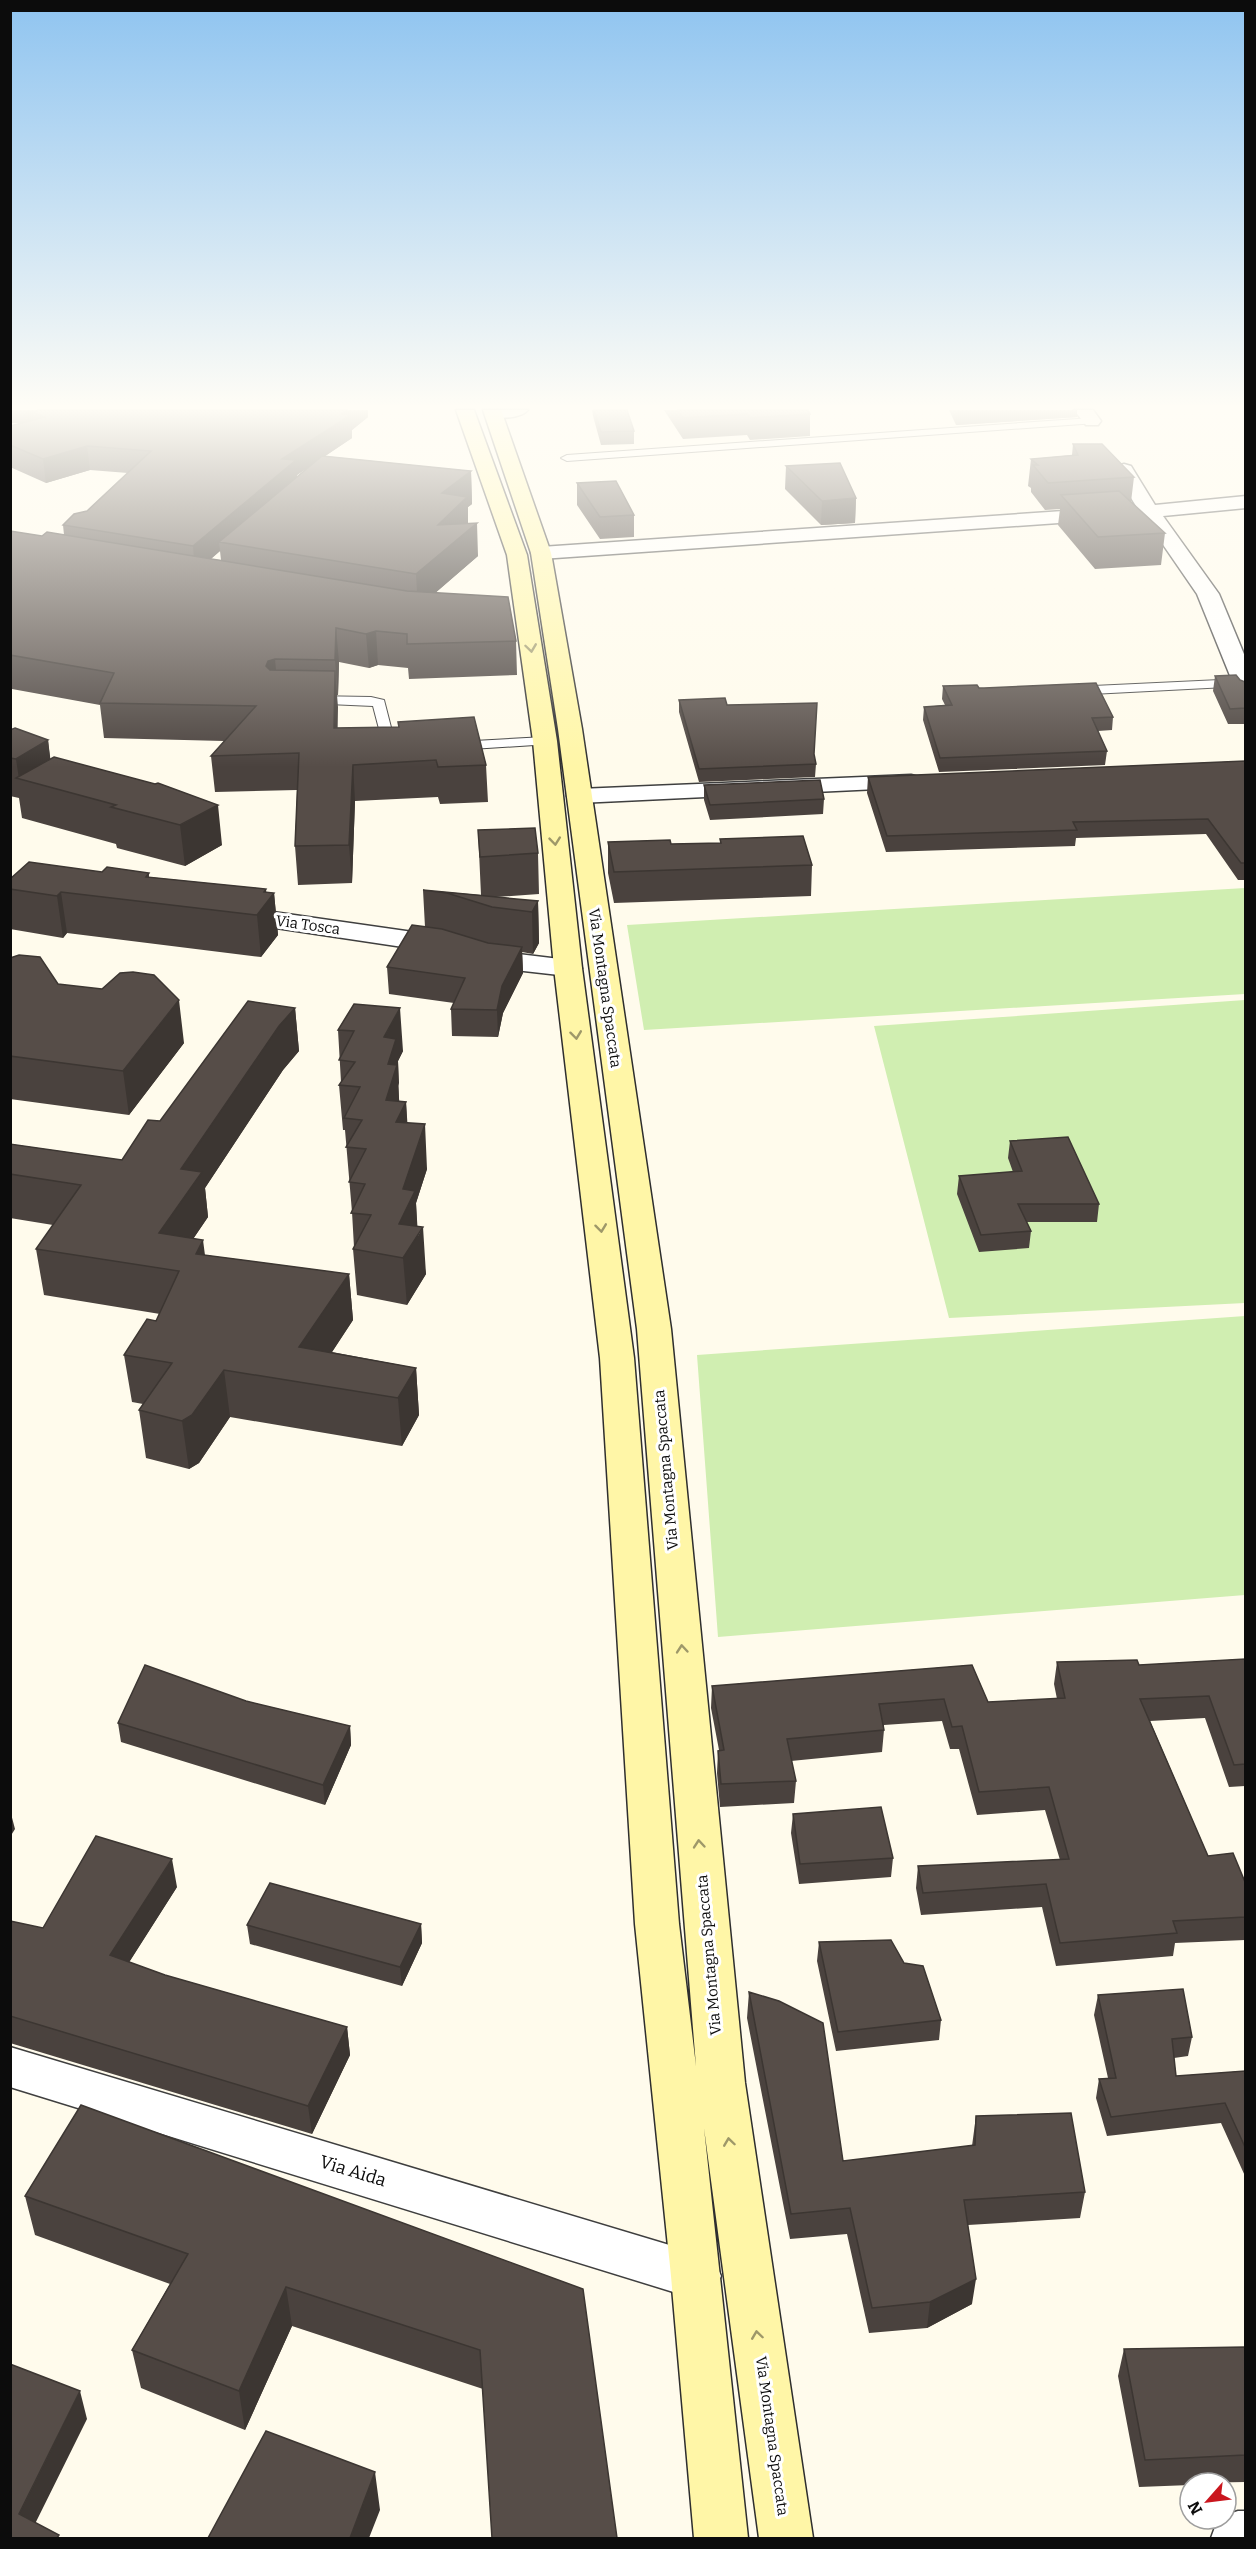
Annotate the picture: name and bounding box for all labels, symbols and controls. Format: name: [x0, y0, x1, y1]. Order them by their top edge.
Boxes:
one-way arrow: [525, 643, 537, 652]
one-way arrow: [548, 837, 561, 846]
street label: Via Montagna Spaccata: [585, 907, 625, 1069]
street label: Via Tosca: [275, 912, 341, 938]
one-way arrow: [570, 1030, 582, 1040]
one-way arrow: [594, 1224, 606, 1233]
street label: Via Montagna Spaccata: [650, 1389, 682, 1551]
one-way arrow: [676, 1645, 689, 1654]
one-way arrow: [693, 1839, 706, 1848]
street label: Via Montagna Spaccata: [693, 1874, 725, 2036]
one-way arrow: [724, 2138, 736, 2147]
street label: Via Aida: [317, 2150, 389, 2192]
one-way arrow: [752, 2330, 764, 2340]
street label: Via Montagna Spaccata: [752, 2355, 792, 2517]
north arrow: [1178, 2471, 1238, 2531]
text: N: [1184, 2498, 1206, 2518]

